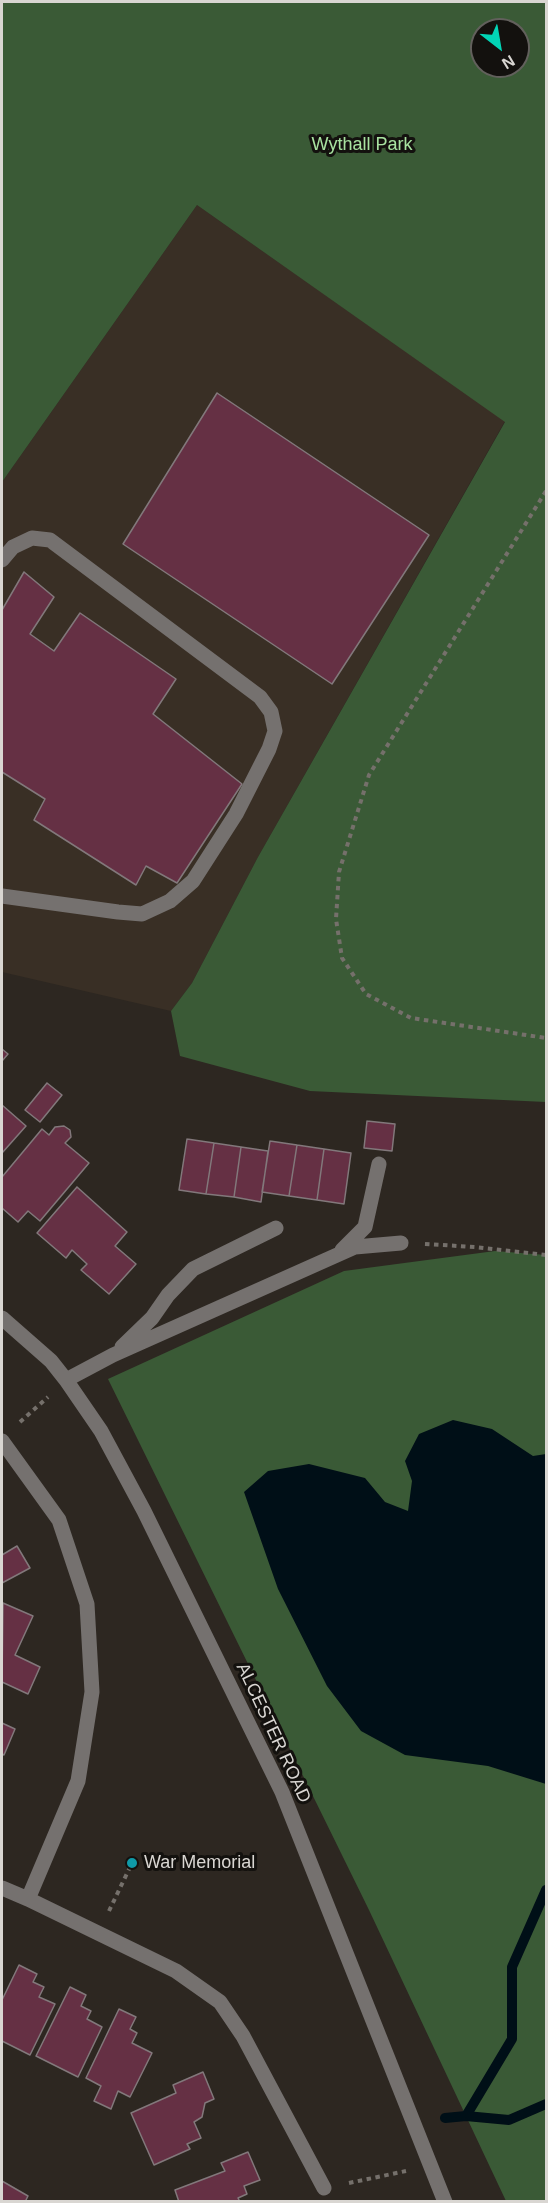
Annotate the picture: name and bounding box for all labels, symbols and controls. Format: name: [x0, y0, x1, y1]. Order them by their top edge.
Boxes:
north arrow: [470, 18, 530, 78]
text: N: [499, 52, 518, 72]
park label: Wythall Park: [312, 134, 412, 156]
street label: ALCESTER ROAD: [231, 1660, 315, 1806]
place label: War Memorial: [144, 1852, 255, 1874]
marker: War Memorial: [125, 1856, 139, 1870]

